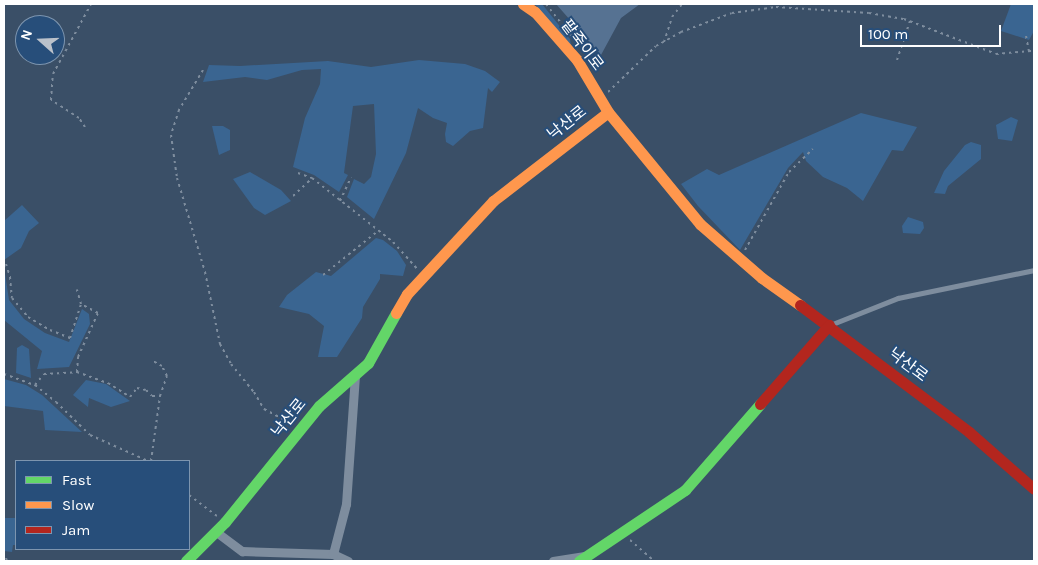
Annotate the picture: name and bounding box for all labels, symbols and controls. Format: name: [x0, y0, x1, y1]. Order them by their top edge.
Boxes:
north arrow: [15, 15, 65, 65]
scale bar: [863, 15, 1004, 47]
street label: 팥죽이로: [557, 16, 607, 74]
text: 100 m: [868, 25, 908, 43]
text: N: [17, 27, 36, 43]
street label: 낙산로: [544, 102, 590, 144]
street label: 낙산로: [885, 344, 931, 386]
street label: 낙산로: [268, 395, 310, 441]
legend: [15, 460, 190, 550]
text: Fast: [62, 471, 91, 489]
text: Slow: [62, 496, 94, 514]
text: Jam: [62, 521, 90, 539]

